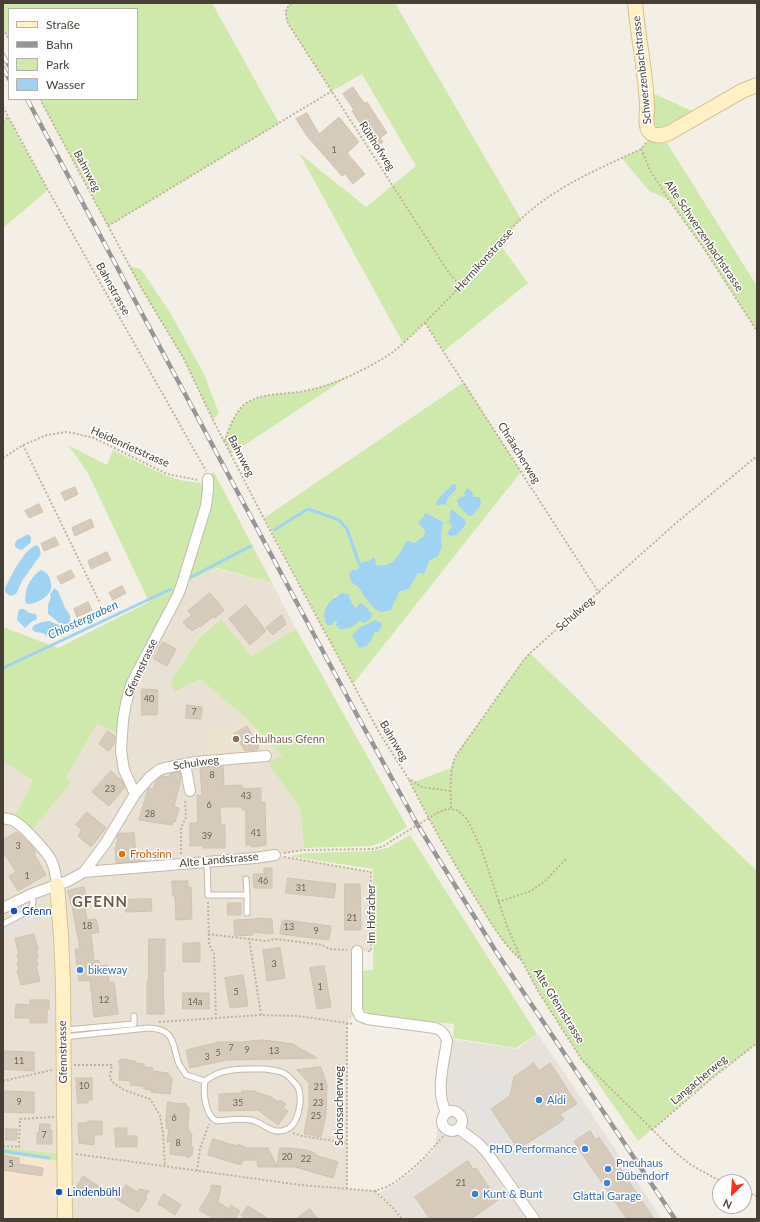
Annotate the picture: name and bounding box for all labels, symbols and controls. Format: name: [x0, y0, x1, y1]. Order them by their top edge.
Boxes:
legend: [8, 8, 138, 100]
street label: Schwerzenbachstrasse: [630, 15, 654, 125]
text: Straße: [46, 17, 80, 32]
text: Bahn: [46, 37, 73, 52]
text: Park: [46, 57, 69, 72]
text: Wasser: [46, 77, 85, 92]
street label: Rütihofweg: [356, 119, 398, 173]
house number: 1: [331, 145, 337, 155]
street label: Bahnweg: [71, 148, 103, 194]
street label: Alte Schwerzenbachstrasse: [662, 178, 746, 294]
street label: Hermikonstrasse: [452, 226, 516, 294]
street label: Bahnstrasse: [93, 260, 133, 318]
street label: Chräacherweg: [495, 420, 543, 486]
street label: Heidenrietstrasse: [89, 424, 171, 470]
street label: Bahnweg: [225, 433, 257, 479]
street label: Schulweg: [553, 594, 597, 634]
water label: Chlostergraben: [46, 597, 120, 643]
street label: Gfennstrasse: [122, 637, 160, 699]
house number: 40: [144, 694, 154, 704]
house number: 7: [191, 707, 197, 717]
street label: Bahnweg: [377, 718, 411, 764]
place label: Schulhaus Gfenn: [244, 732, 325, 746]
marker: Schulhaus Gfenn: [231, 734, 241, 744]
street label: Schulweg: [172, 753, 220, 773]
house number: 8: [209, 770, 215, 780]
house number: 23: [105, 784, 115, 794]
house number: 43: [241, 791, 251, 801]
house number: 6: [206, 800, 212, 810]
house number: 28: [145, 809, 155, 819]
house number: 41: [251, 828, 261, 838]
house number: 39: [202, 831, 212, 841]
house number: 3: [15, 841, 21, 851]
place label: Frohsinn: [130, 847, 172, 861]
marker: Frohsinn: [117, 849, 127, 859]
street label: Alte Landstrasse: [179, 850, 259, 870]
house number: 1: [24, 871, 30, 881]
house number: 46: [258, 876, 268, 886]
house number: 31: [296, 883, 306, 893]
street label: Im Hofacher: [364, 884, 378, 944]
district label: GFENN: [72, 893, 128, 911]
place label: Gfenn: [22, 904, 52, 918]
marker: Gfenn: [9, 906, 19, 916]
house number: 21: [347, 913, 357, 923]
house number: 18: [82, 921, 92, 931]
house number: 13: [284, 922, 294, 932]
house number: 9: [313, 926, 319, 936]
house number: 3: [271, 959, 277, 969]
place label: bikeway: [88, 963, 127, 977]
marker: bikeway: [75, 965, 85, 975]
street label: Alte Gfennstrasse: [531, 966, 587, 1046]
house number: 1: [317, 982, 323, 992]
house number: 5: [233, 987, 239, 997]
house number: 12: [99, 995, 109, 1005]
house number: 14a: [188, 997, 202, 1007]
street label: Gfennstrasse: [56, 1020, 70, 1084]
house number: 7: [228, 1043, 234, 1053]
house number: 9: [244, 1045, 250, 1055]
house number: 13: [269, 1046, 279, 1056]
house number: 5: [215, 1048, 221, 1058]
house number: 3: [204, 1052, 210, 1062]
street label: Langacherweg: [668, 1053, 730, 1107]
house number: 11: [14, 1056, 24, 1066]
street label: Schossacherweg: [332, 1066, 346, 1146]
house number: 10: [79, 1081, 89, 1091]
house number: 21: [314, 1082, 324, 1092]
place label: Aldi: [547, 1093, 566, 1107]
marker: Aldi: [534, 1095, 544, 1105]
house number: 9: [16, 1097, 22, 1107]
house number: 35: [233, 1098, 243, 1108]
house number: 23: [313, 1098, 323, 1108]
house number: 25: [311, 1111, 321, 1121]
house number: 6: [171, 1113, 177, 1123]
house number: 7: [41, 1130, 47, 1140]
house number: 8: [175, 1138, 181, 1148]
place label: PHD Performance: [489, 1142, 577, 1156]
marker: PHD Performance: [580, 1144, 590, 1154]
house number: 20: [282, 1152, 292, 1162]
house number: 22: [301, 1154, 311, 1164]
place label: Pneuhaus Dübendorf: [616, 1156, 669, 1182]
house number: 5: [8, 1159, 14, 1169]
marker: Pneuhaus Dübendorf: [603, 1164, 613, 1174]
north arrow: [712, 1174, 752, 1214]
house number: 21: [456, 1178, 466, 1188]
marker: Glattal Garage: [602, 1178, 612, 1188]
place label: Lindenbühl: [67, 1185, 121, 1199]
marker: Lindenbühl: [54, 1187, 64, 1197]
place label: Kunt & Bunt: [483, 1187, 543, 1201]
marker: Kunt & Bunt: [470, 1189, 480, 1199]
place label: Glattal Garage: [573, 1189, 641, 1203]
text: N: [721, 1197, 734, 1212]

